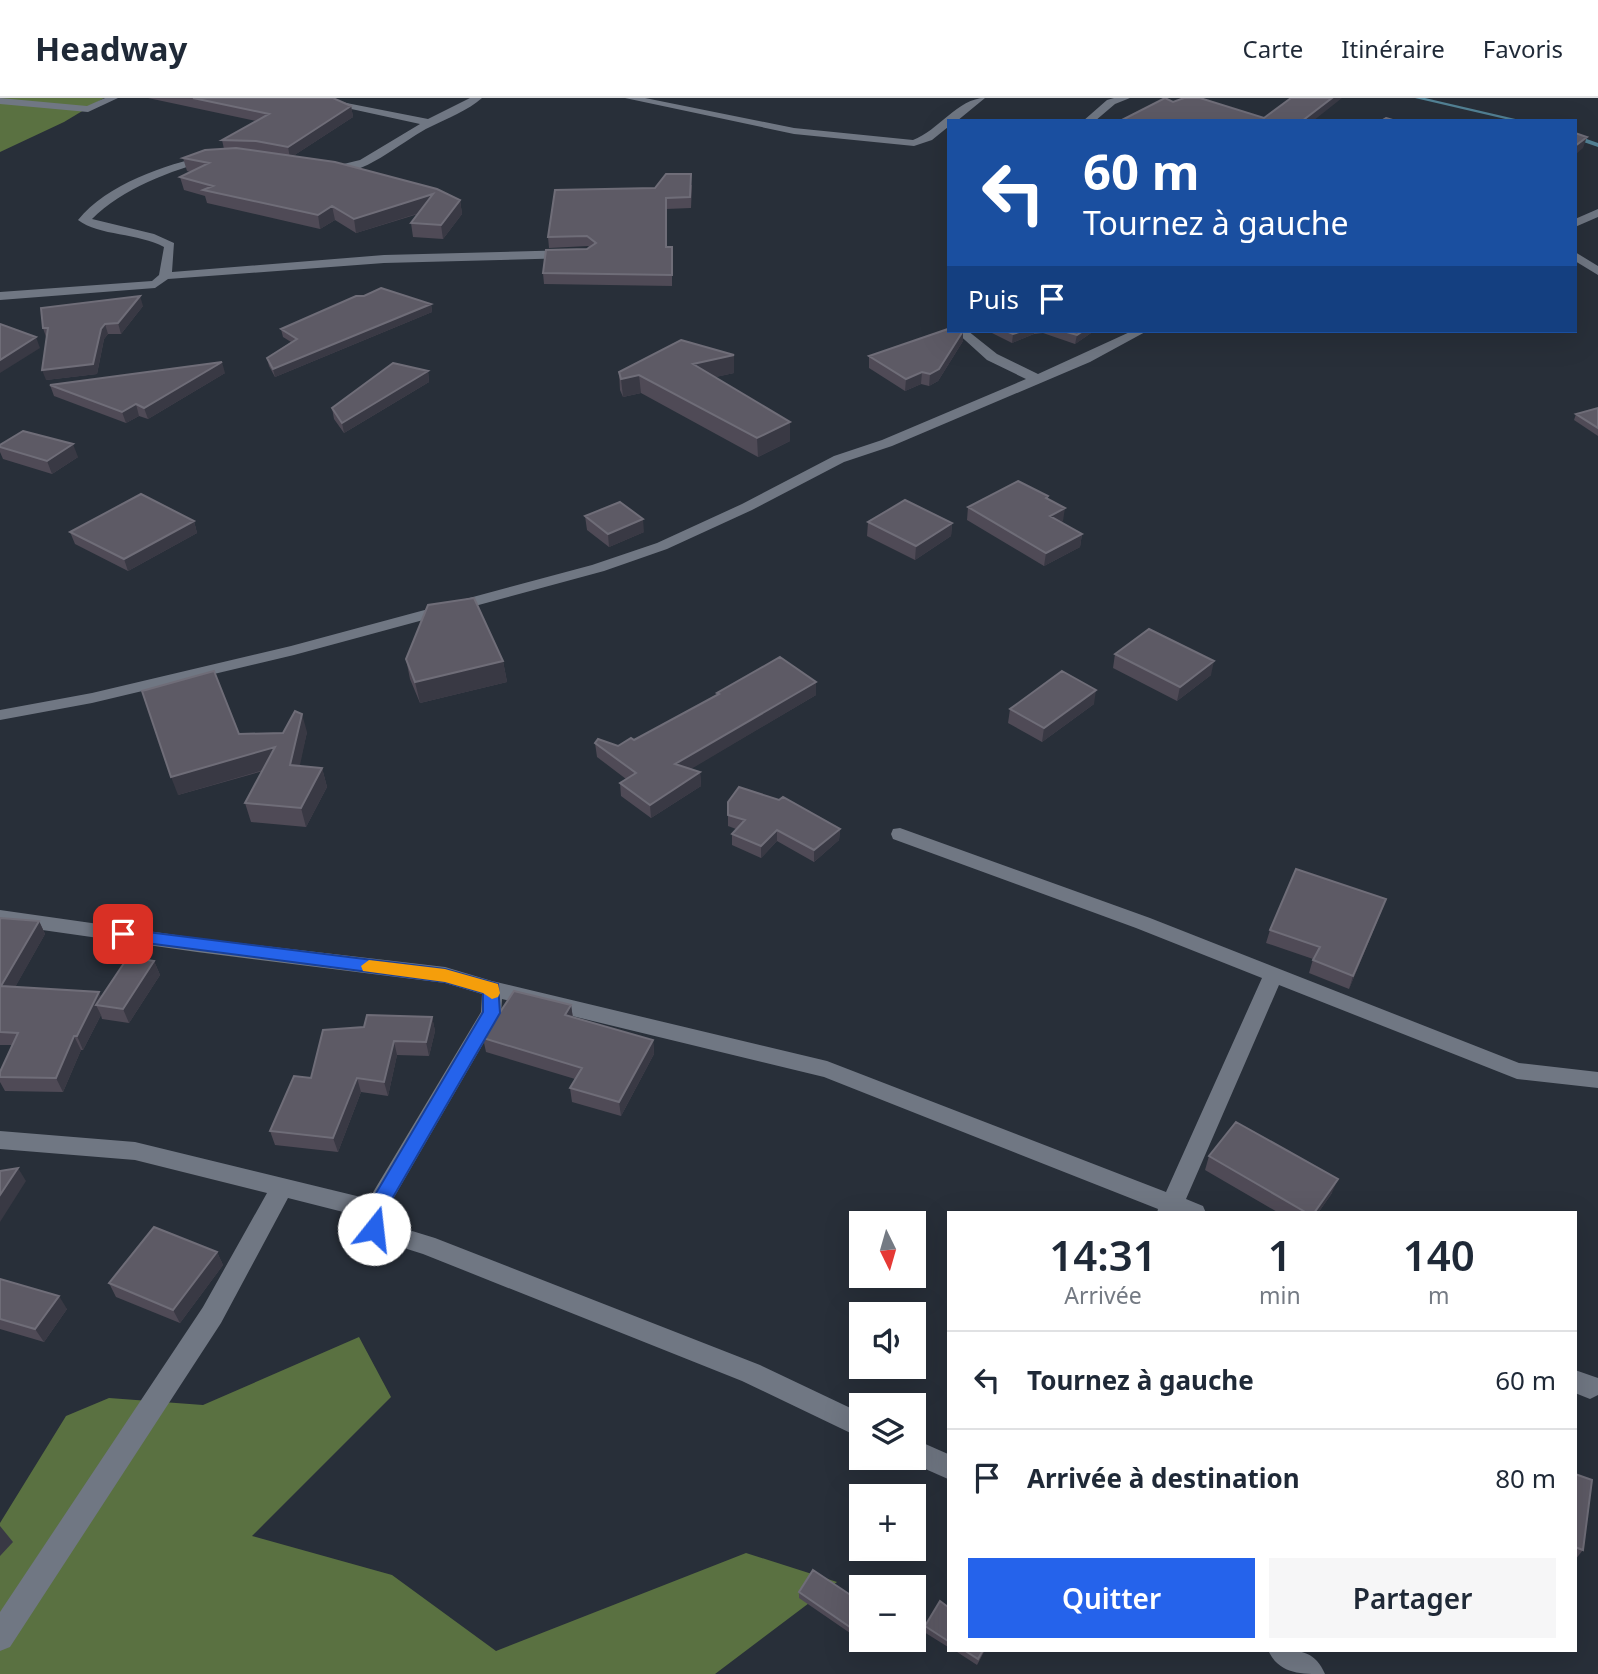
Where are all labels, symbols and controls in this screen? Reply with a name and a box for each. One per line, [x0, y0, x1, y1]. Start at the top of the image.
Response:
text: Headway [35, 26, 187, 71]
text: Carte [1243, 32, 1303, 65]
text: Itinéraire [1341, 32, 1445, 65]
text: Favoris [1483, 32, 1563, 65]
text: 60 m [1083, 138, 1200, 204]
icon: left [968, 147, 1059, 238]
text: Tournez à gauche [1083, 201, 1349, 244]
icon: arrive [1033, 280, 1071, 318]
text: Puis [968, 281, 1019, 317]
pin [93, 904, 153, 964]
icon: arrive [104, 915, 142, 953]
position arrow [337, 1192, 411, 1266]
north arrow [849, 1211, 926, 1288]
map controls [849, 1211, 926, 1652]
text: 14:31 [1049, 1226, 1157, 1283]
text: 1 [1268, 1226, 1292, 1283]
text: 140 [1403, 1226, 1475, 1283]
text: Arrivée [1064, 1279, 1142, 1311]
text: min [1259, 1279, 1301, 1311]
text: m [1428, 1279, 1450, 1311]
button: sound [849, 1302, 926, 1379]
icon: left [968, 1361, 1006, 1399]
text: Tournez à gauche [1027, 1362, 1254, 1398]
text: 60 m [1495, 1362, 1556, 1398]
button: layers [849, 1393, 926, 1470]
icon: arrive [968, 1459, 1006, 1497]
text: Arrivée à destination [1027, 1460, 1300, 1496]
text: 80 m [1495, 1460, 1556, 1496]
button: + [849, 1484, 926, 1561]
button: Quitter [968, 1558, 1255, 1638]
button: Partager [1269, 1558, 1556, 1638]
button: − [849, 1575, 926, 1652]

